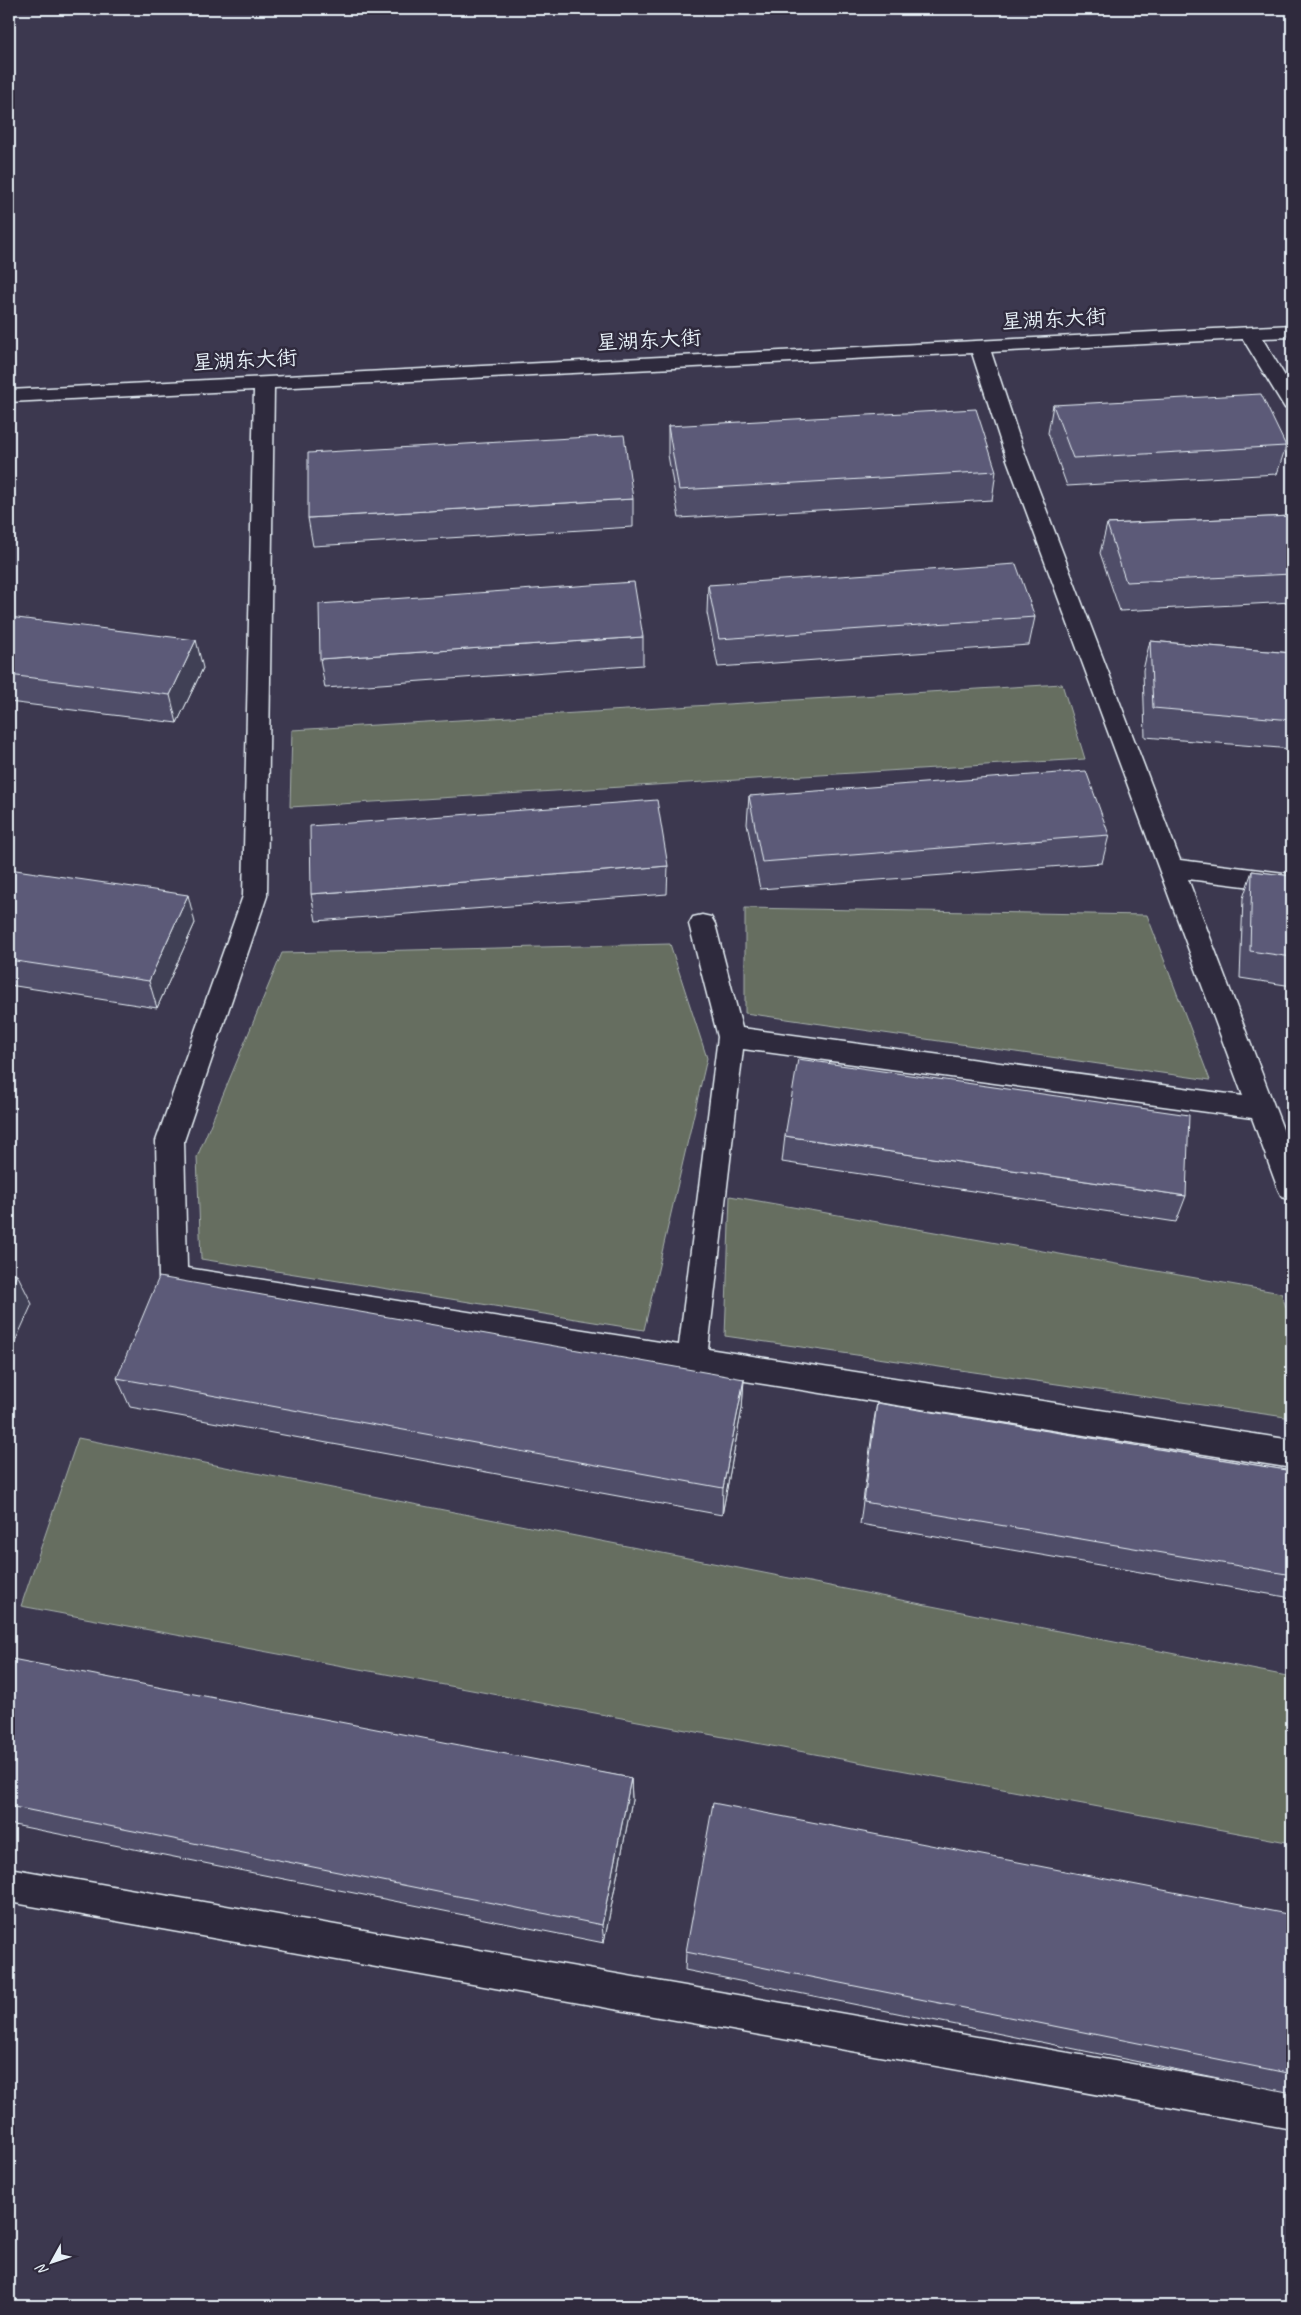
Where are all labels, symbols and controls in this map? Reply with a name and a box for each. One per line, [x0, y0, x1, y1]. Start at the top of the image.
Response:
street label: 星湖东大街 [1001, 303, 1107, 335]
street label: 星湖东大街 [596, 324, 702, 356]
street label: 星湖东大街 [192, 344, 298, 376]
north arrow [28, 2238, 78, 2288]
text: N [32, 2259, 52, 2279]

